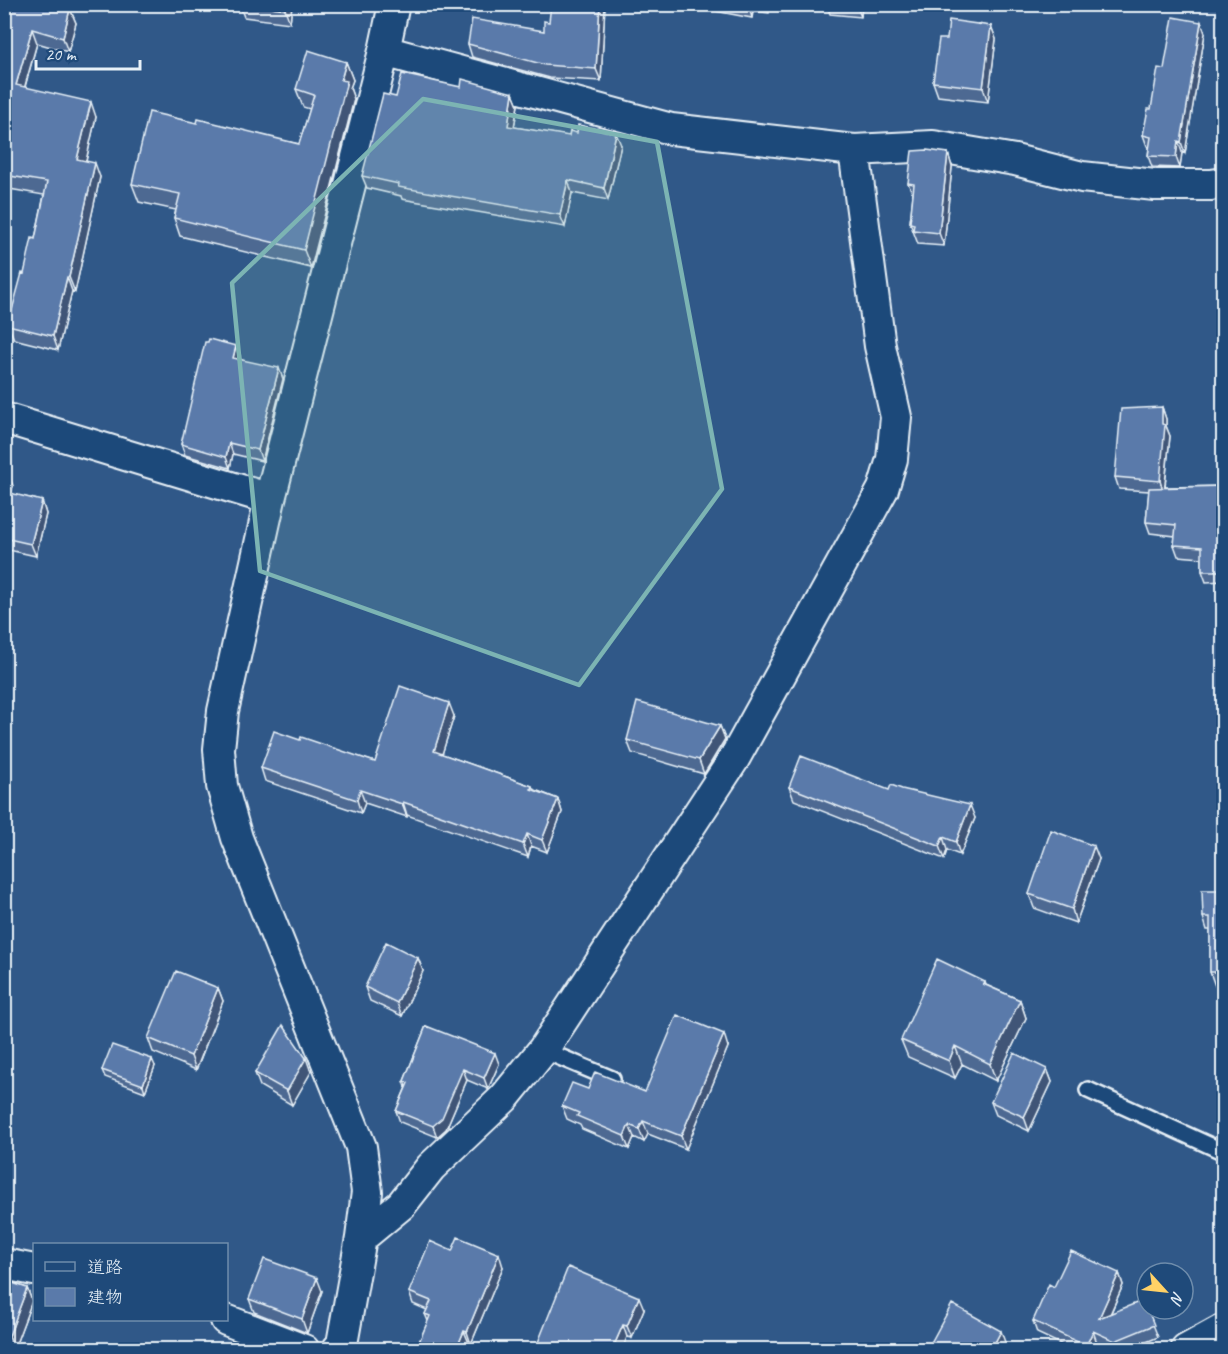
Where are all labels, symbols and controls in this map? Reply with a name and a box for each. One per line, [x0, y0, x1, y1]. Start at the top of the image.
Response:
scale bar [36, 33, 140, 71]
text: 20 m [45, 43, 78, 65]
legend [33, 1243, 228, 1321]
text: 道路 [87, 1256, 123, 1278]
north arrow [1135, 1261, 1195, 1321]
text: 建物 [87, 1286, 123, 1308]
text: N [1165, 1288, 1189, 1309]

